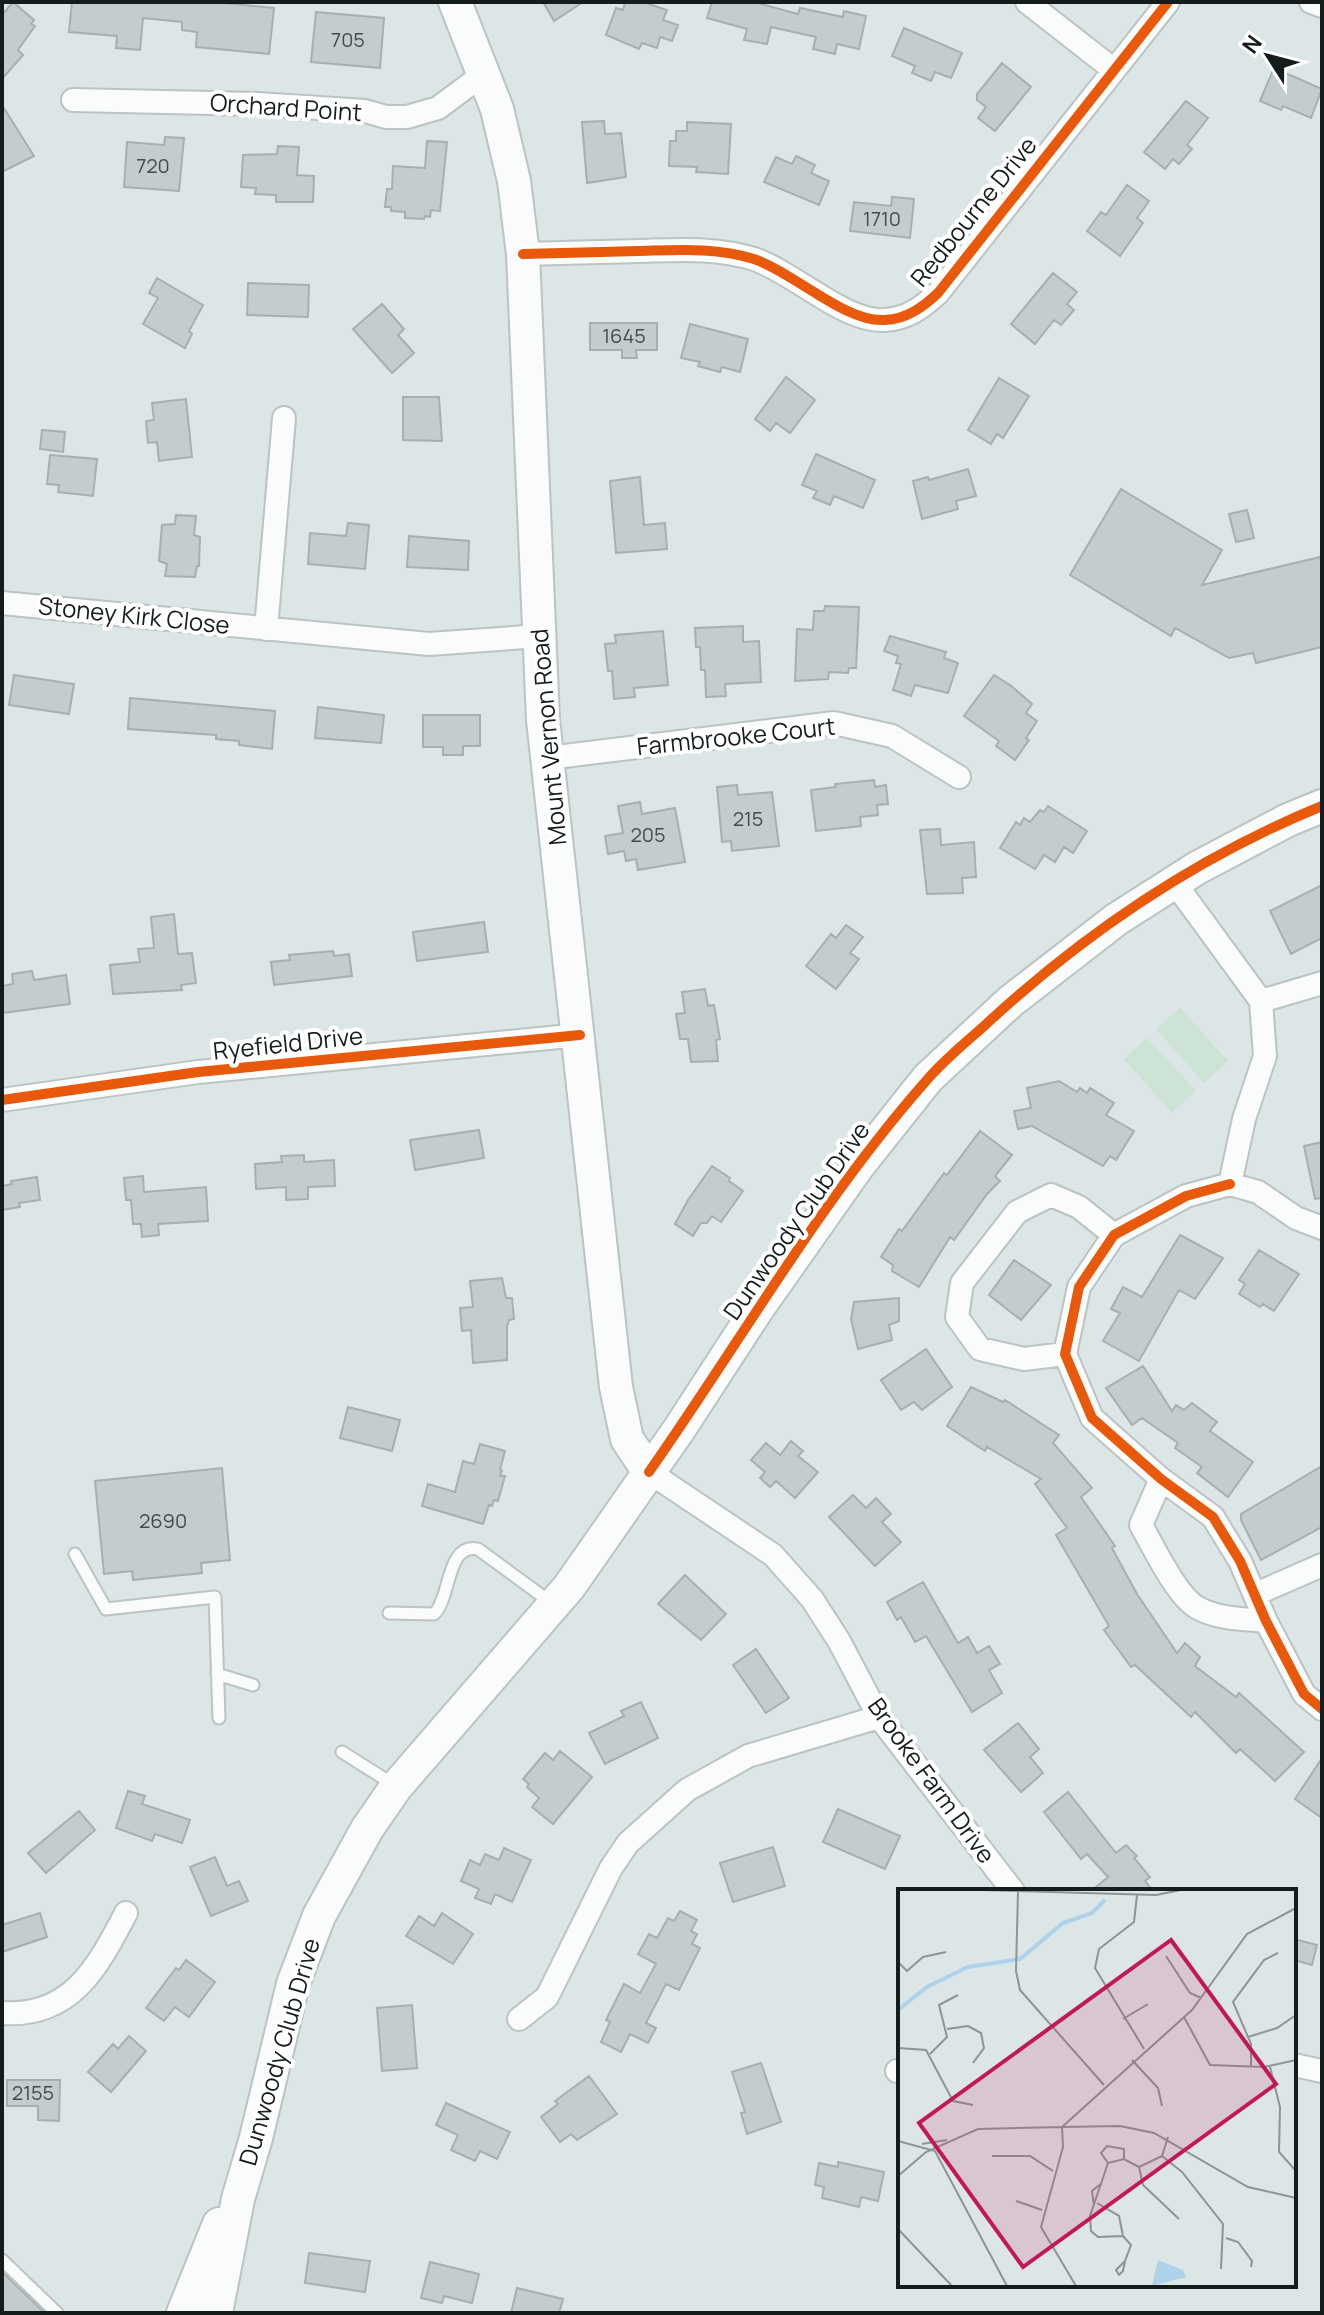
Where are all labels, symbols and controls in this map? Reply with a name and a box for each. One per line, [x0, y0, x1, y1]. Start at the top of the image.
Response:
north arrow [1228, 16, 1308, 96]
house number: 705 [331, 26, 365, 53]
text: N [1235, 29, 1269, 59]
street label: Orchard Point [209, 85, 363, 128]
street label: Redbourne Drive [902, 129, 1043, 293]
house number: 720 [136, 152, 170, 179]
house number: 1710 [863, 205, 901, 232]
house number: 1645 [602, 322, 646, 349]
street label: Stoney Kirk Close [37, 588, 231, 641]
street label: Mount Vernon Road [522, 627, 573, 847]
street label: Farmbrooke Court [635, 709, 837, 762]
house number: 215 [733, 805, 763, 832]
house number: 205 [630, 821, 666, 848]
street label: Ryefield Drive [211, 1018, 364, 1067]
street label: Dunwoody Club Drive [715, 1115, 877, 1326]
house number: 2690 [139, 1507, 187, 1534]
street label: Brooke Farm Drive [861, 1691, 1003, 1869]
inset map [898, 1889, 1296, 2287]
street label: Dunwoody Club Drive [230, 1934, 327, 2169]
house number: 2155 [12, 2079, 54, 2106]

